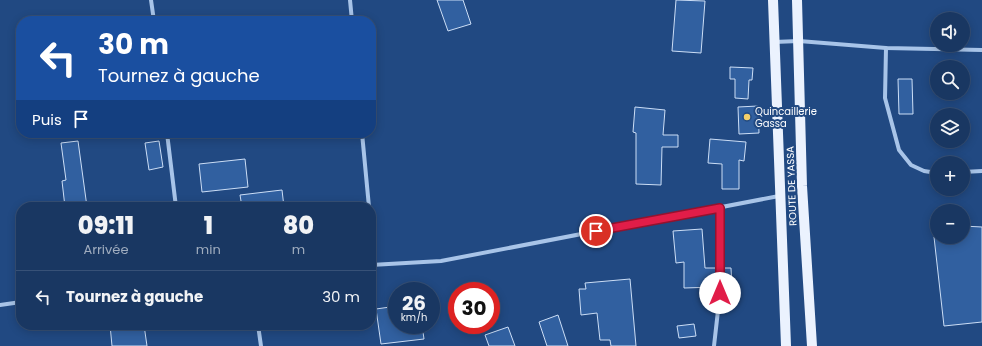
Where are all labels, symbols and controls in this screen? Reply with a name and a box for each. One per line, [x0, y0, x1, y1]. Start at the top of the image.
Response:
map controls [930, 12, 970, 244]
button: sound [930, 12, 970, 52]
text: 30 m [98, 25, 169, 64]
icon: left [32, 32, 84, 84]
button: search [930, 60, 970, 100]
text: Tournez à gauche [98, 63, 260, 88]
place label: Quincaillerie Gassa [755, 104, 817, 131]
icon: arrive [70, 108, 92, 130]
button: layers [930, 108, 970, 148]
text: Puis [32, 109, 62, 130]
marker: Quincaillerie Gassa [742, 112, 752, 122]
street label: ROUTE DE YASSA [783, 146, 800, 226]
button: + [930, 156, 970, 196]
button: − [930, 204, 970, 244]
text: 09:11 [78, 209, 134, 242]
text: 1 [204, 209, 213, 242]
text: 80 [283, 209, 314, 242]
pin [579, 214, 613, 248]
icon: arrive [585, 220, 607, 242]
text: Arrivée [83, 240, 128, 259]
text: min [196, 240, 221, 259]
text: m [292, 240, 305, 259]
position arrow [699, 272, 741, 314]
speed limit sign: 30 [448, 282, 500, 334]
icon: left [32, 286, 54, 308]
text: Tournez à gauche [66, 286, 203, 307]
text: 30 m [322, 286, 360, 307]
text: 26 [402, 289, 426, 317]
text: km/h [401, 310, 427, 325]

